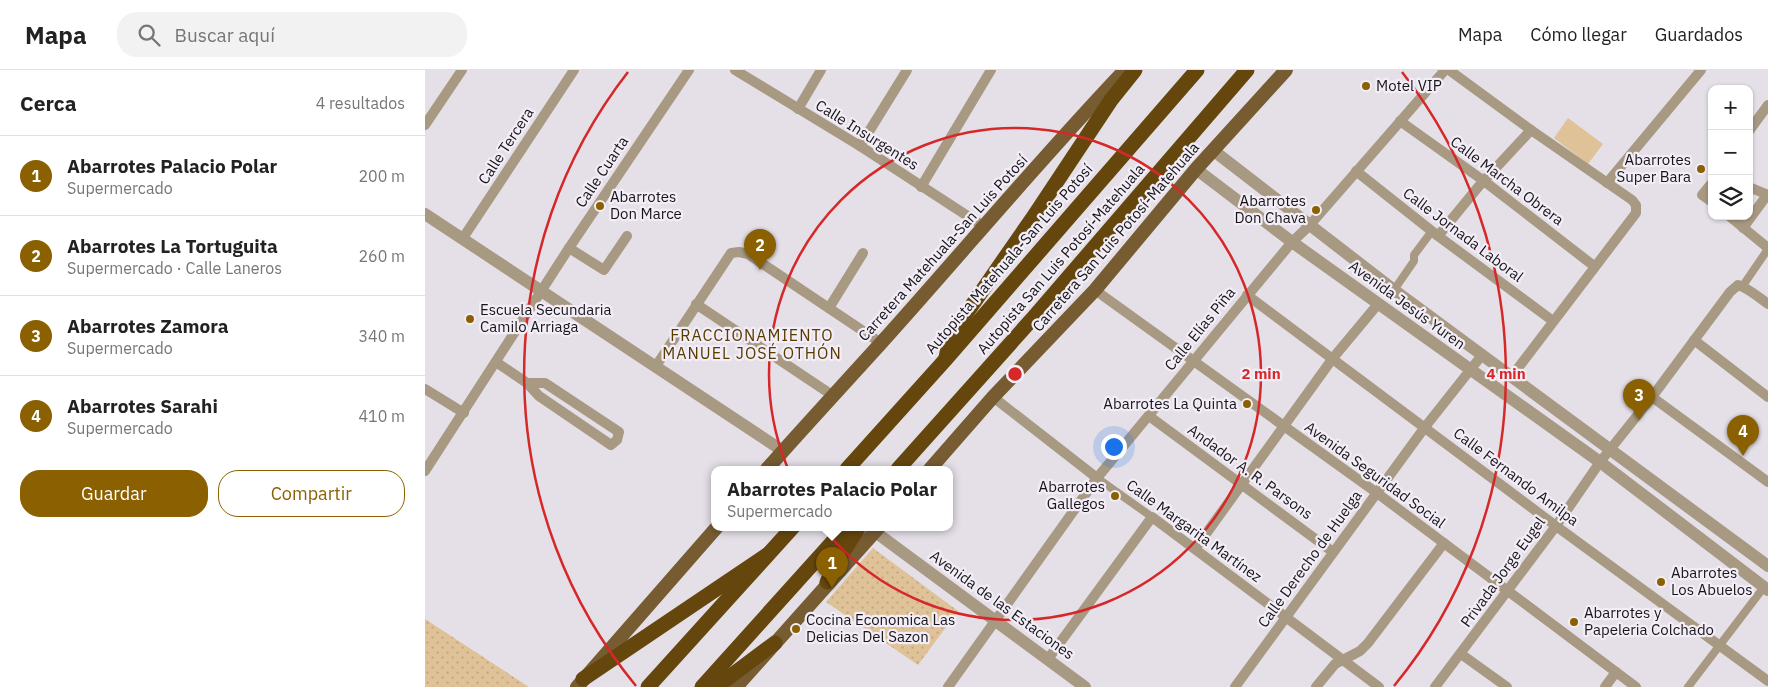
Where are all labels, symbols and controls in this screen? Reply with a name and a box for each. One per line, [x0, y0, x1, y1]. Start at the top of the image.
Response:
search box [117, 12, 467, 57]
text: Mapa [25, 19, 87, 51]
icon: search [135, 21, 163, 49]
text: Buscar aquí [175, 23, 275, 47]
text: Mapa [1458, 23, 1502, 46]
text: Cómo llegar [1530, 23, 1627, 46]
text: Guardados [1655, 23, 1743, 46]
place label: Motel VIP [1376, 76, 1442, 95]
marker: Motel VIP [1360, 80, 1372, 92]
map controls [1708, 85, 1753, 220]
button: + [1708, 85, 1753, 130]
text: Cerca [20, 89, 77, 117]
text: 4 resultados [316, 93, 405, 113]
street label: Calle Insurgentes [812, 95, 922, 174]
street label: Calle Tercera [474, 104, 537, 188]
button: − [1708, 130, 1753, 175]
street label: Calle Cuarta [571, 132, 632, 211]
street label: Calle Marcha Obrera [1447, 132, 1568, 229]
street label: Carretera San Luis Potosí-Matehuala [1028, 138, 1203, 335]
street label: Carretera Matehuala-San Luis Potosí [854, 150, 1032, 345]
place label: Abarrotes Super Bara [1617, 150, 1691, 186]
text: Abarrotes Palacio Polar [67, 154, 277, 178]
street label: Autopista Matehuala-San Luis Potosí [921, 160, 1097, 358]
street label: Autopista San Luis Potosí-Matehuala [973, 160, 1149, 358]
marker: Abarrotes Super Bara [1695, 163, 1707, 175]
text: 1 [31, 166, 41, 186]
text: 200 m [358, 166, 405, 186]
button: layers [1708, 175, 1753, 220]
text: Supermercado [67, 178, 173, 198]
street label: Calle Jornada Laboral [1399, 183, 1527, 286]
place label: Abarrotes Don Marce [610, 187, 682, 223]
place label: Abarrotes Don Chava [1234, 191, 1306, 227]
marker: Abarrotes Don Marce [594, 200, 606, 212]
marker: Abarrotes Don Chava [1310, 204, 1322, 216]
pin: 2 [744, 229, 776, 270]
text: Abarrotes La Tortuguita [67, 234, 278, 258]
text: 2 [31, 246, 41, 266]
text: 260 m [358, 246, 405, 266]
street label: Avenida Jesús Yuren [1345, 256, 1469, 353]
text: Supermercado · Calle Laneros [67, 258, 282, 278]
street label: Calle Elías Piña [1160, 283, 1239, 374]
place label: Escuela Secundaria Camilo Arriaga [480, 300, 612, 336]
marker: Escuela Secundaria Camilo Arriaga [464, 313, 476, 325]
text: Abarrotes Zamora [67, 314, 228, 338]
district label: FRACCIONAMIENTO MANUEL JOSÉ OTHÓN [662, 325, 842, 363]
text: 3 [31, 326, 41, 346]
text: 340 m [358, 326, 405, 346]
text: Supermercado [67, 338, 173, 358]
text: 2 min [1241, 364, 1281, 383]
text: 4 min [1486, 364, 1526, 383]
centre of rings [1006, 365, 1024, 383]
pin: 3 [1623, 379, 1655, 420]
text: Abarrotes Sarahi [67, 394, 218, 418]
place label: Abarrotes La Quinta [1103, 394, 1237, 413]
marker: Abarrotes La Quinta [1241, 398, 1253, 410]
text: 4 [31, 406, 41, 426]
text: 410 m [358, 406, 405, 426]
pin: 4 [1727, 415, 1759, 456]
street label: Avenida Seguridad Social [1301, 417, 1449, 532]
text: Supermercado [67, 418, 173, 438]
street label: Andador A. R. Parsons [1184, 420, 1316, 523]
street label: Calle Fernando Amilpa [1450, 423, 1583, 530]
your location [1101, 434, 1127, 460]
popup [711, 466, 953, 531]
button: Guardar [20, 470, 208, 517]
button: Compartir [218, 470, 405, 517]
street label: Calle Margarita Martínez [1123, 475, 1266, 586]
text: Abarrotes Palacio Polar [727, 477, 937, 501]
place label: Abarrotes Gallegos [1039, 477, 1105, 513]
street label: Calle Derecho de Huelga [1253, 486, 1366, 631]
marker: Abarrotes Gallegos [1109, 490, 1121, 502]
text: Supermercado [727, 501, 833, 521]
street label: Privada Jorge Eugel [1456, 513, 1549, 631]
street label: Avenida de las Estaciones [926, 546, 1078, 663]
pin: 1 [816, 547, 848, 588]
place label: Abarrotes Los Abuelos [1671, 563, 1752, 599]
marker: Abarrotes Los Abuelos [1655, 576, 1667, 588]
place label: Abarrotes y Papeleria Colchado [1584, 603, 1714, 639]
place label: Cocina Economica Las Delicias Del Sazon [806, 610, 955, 646]
marker: Abarrotes y Papeleria Colchado [1568, 616, 1580, 628]
marker: Cocina Economica Las Delicias Del Sazon [790, 623, 802, 635]

